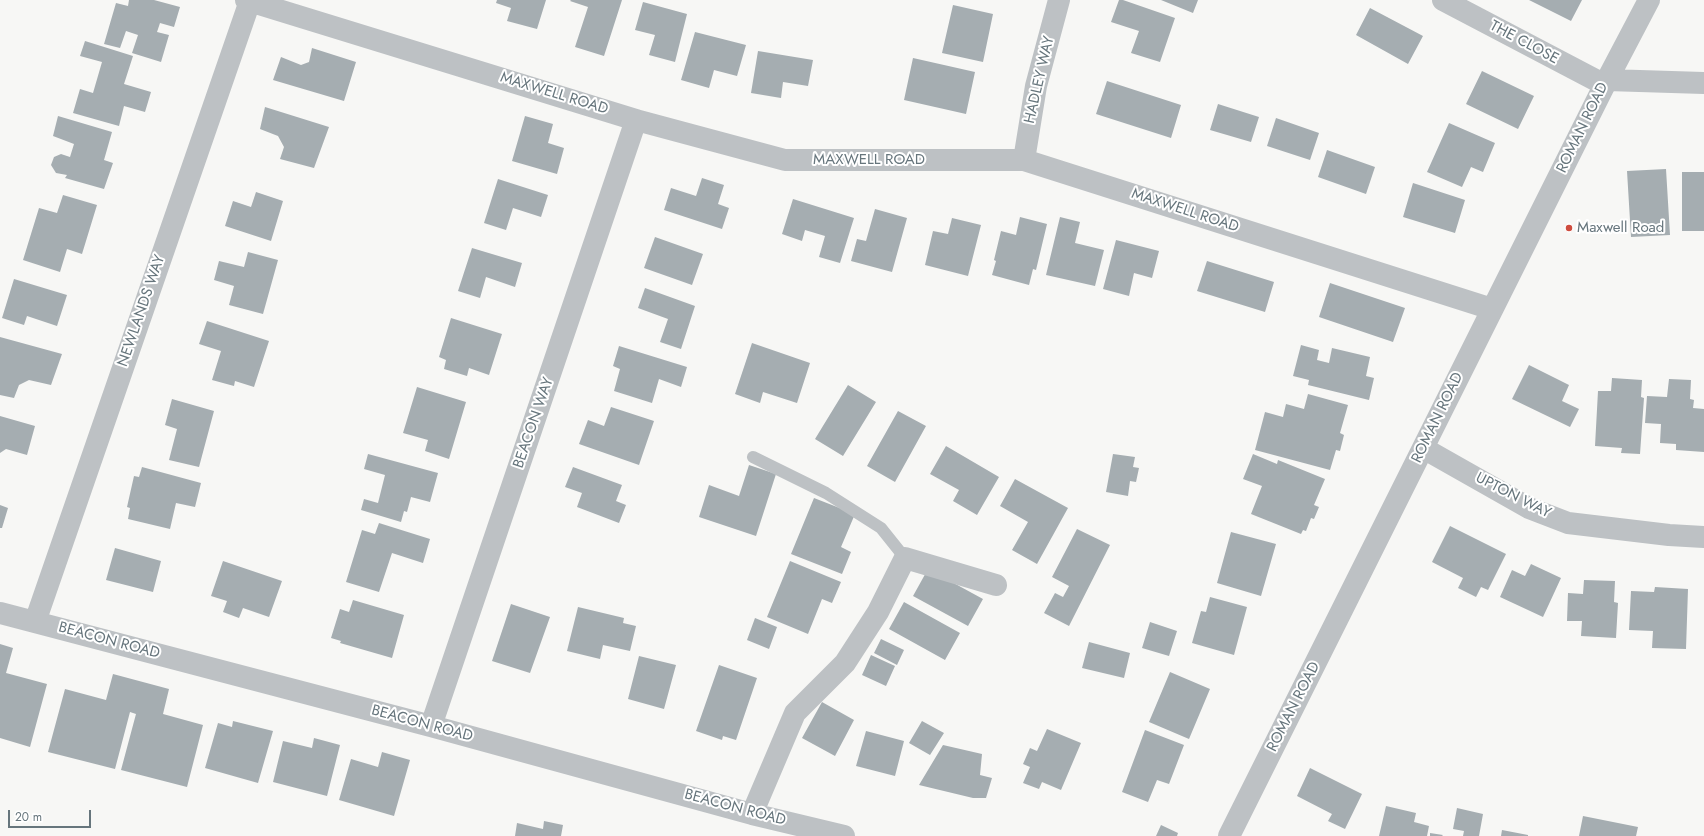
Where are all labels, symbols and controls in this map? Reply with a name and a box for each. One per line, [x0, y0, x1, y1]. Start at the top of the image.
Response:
street label: THE CLOSE [1487, 17, 1561, 69]
street label: HADLEY WAY [1021, 34, 1059, 126]
street label: MAXWELL ROAD [498, 69, 610, 119]
street label: ROMAN ROAD [1553, 80, 1613, 176]
street label: MAXWELL ROAD [813, 151, 925, 169]
street label: MAXWELL ROAD [1129, 185, 1241, 237]
place label: Maxwell Road [1577, 219, 1664, 237]
marker: Maxwell Road [1564, 223, 1574, 233]
street label: NEWLANDS WAY [114, 253, 170, 369]
street label: ROMAN ROAD [1408, 370, 1468, 466]
street label: BEACON WAY [510, 375, 558, 471]
street label: UPTON WAY [1472, 469, 1554, 523]
street label: BEACON ROAD [56, 619, 162, 663]
street label: ROMAN ROAD [1264, 659, 1324, 755]
street label: BEACON ROAD [369, 702, 475, 746]
street label: BEACON ROAD [682, 786, 788, 830]
scale bar [10, 802, 93, 828]
text: 20 m [15, 808, 42, 826]

